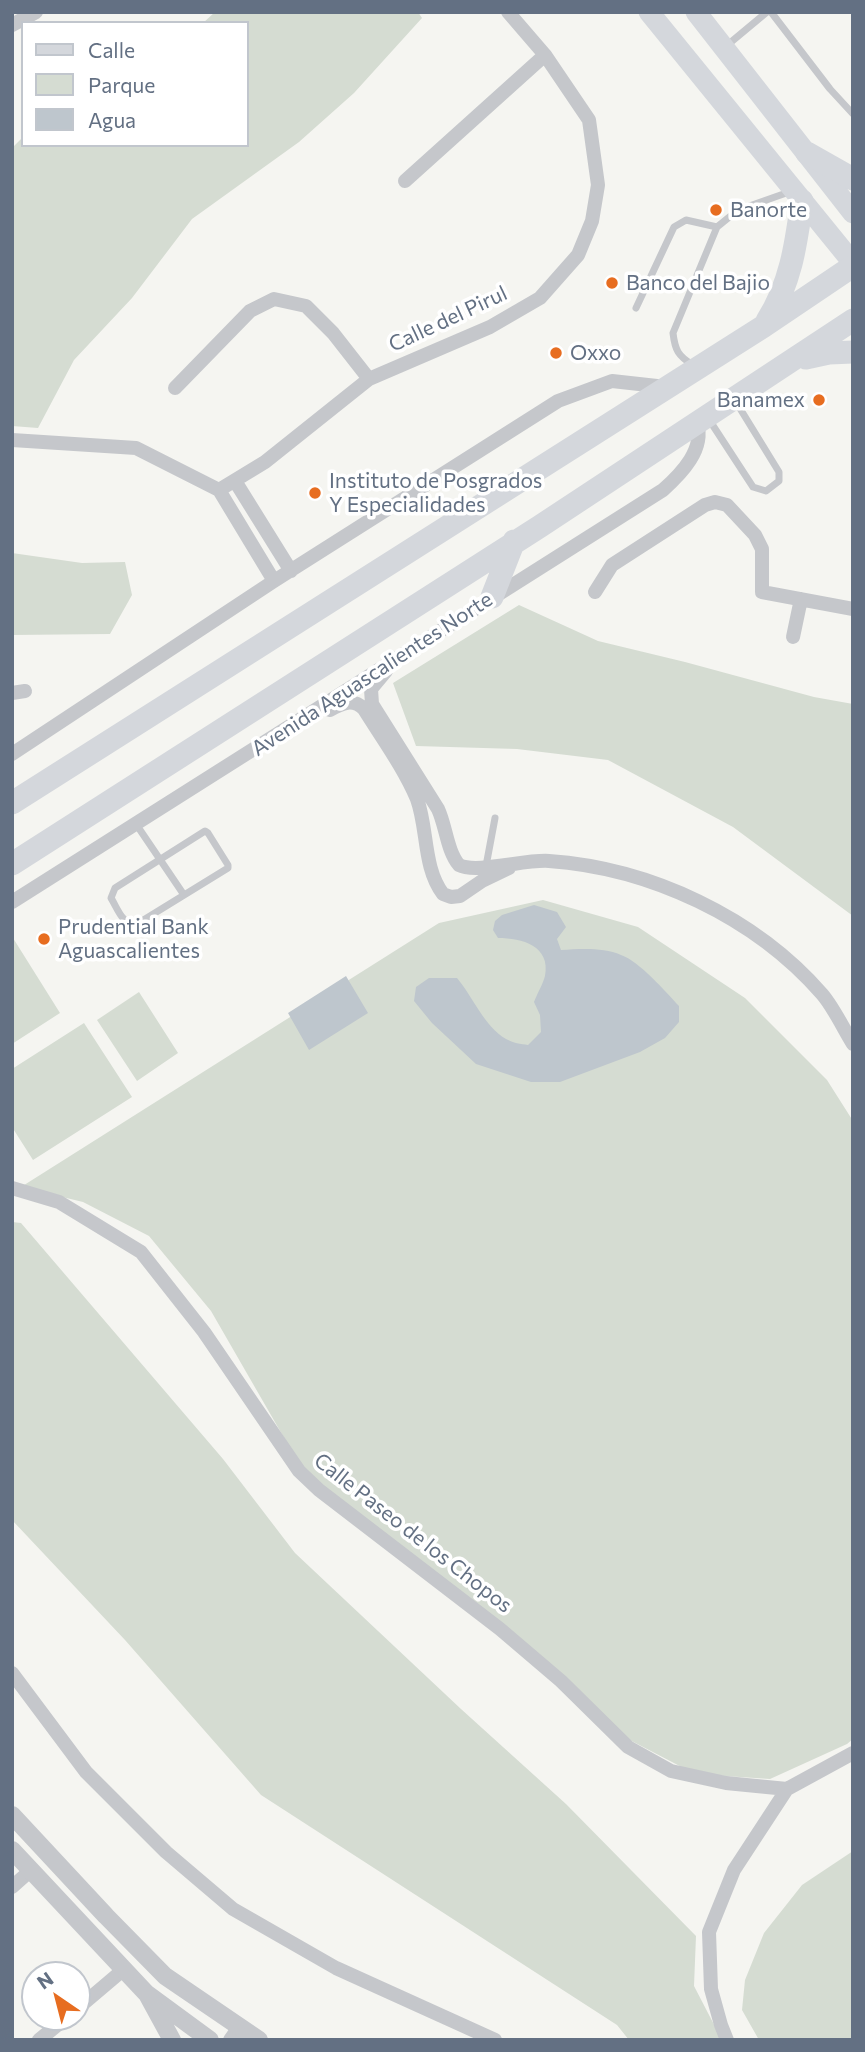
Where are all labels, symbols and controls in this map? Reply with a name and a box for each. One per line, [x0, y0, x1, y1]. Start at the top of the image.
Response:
legend [21, 21, 248, 147]
text: Calle [88, 37, 135, 62]
text: Parque [88, 72, 155, 97]
text: Agua [88, 107, 136, 132]
place label: Banorte [730, 197, 807, 223]
marker: Banorte [708, 202, 724, 218]
place label: Banco del Bajio [626, 270, 770, 296]
marker: Banco del Bajio [604, 275, 620, 291]
street label: Calle del Pirul [385, 281, 511, 357]
place label: Oxxo [570, 340, 621, 366]
marker: Oxxo [548, 345, 564, 361]
place label: Banamex [717, 387, 805, 413]
marker: Banamex [811, 392, 827, 408]
place label: Instituto de Posgrados Y Especialidades [329, 468, 542, 518]
marker: Instituto de Posgrados Y Especialidades [307, 485, 323, 501]
street label: Avenida Aguascalientes Norte [247, 587, 497, 761]
place label: Prudential Bank Aguascalientes [58, 914, 209, 964]
marker: Prudential Bank Aguascalientes [36, 931, 52, 947]
street label: Calle Paseo de los Chopos [309, 1448, 517, 1618]
north arrow [21, 1961, 91, 2031]
text: N [32, 1967, 57, 1994]

